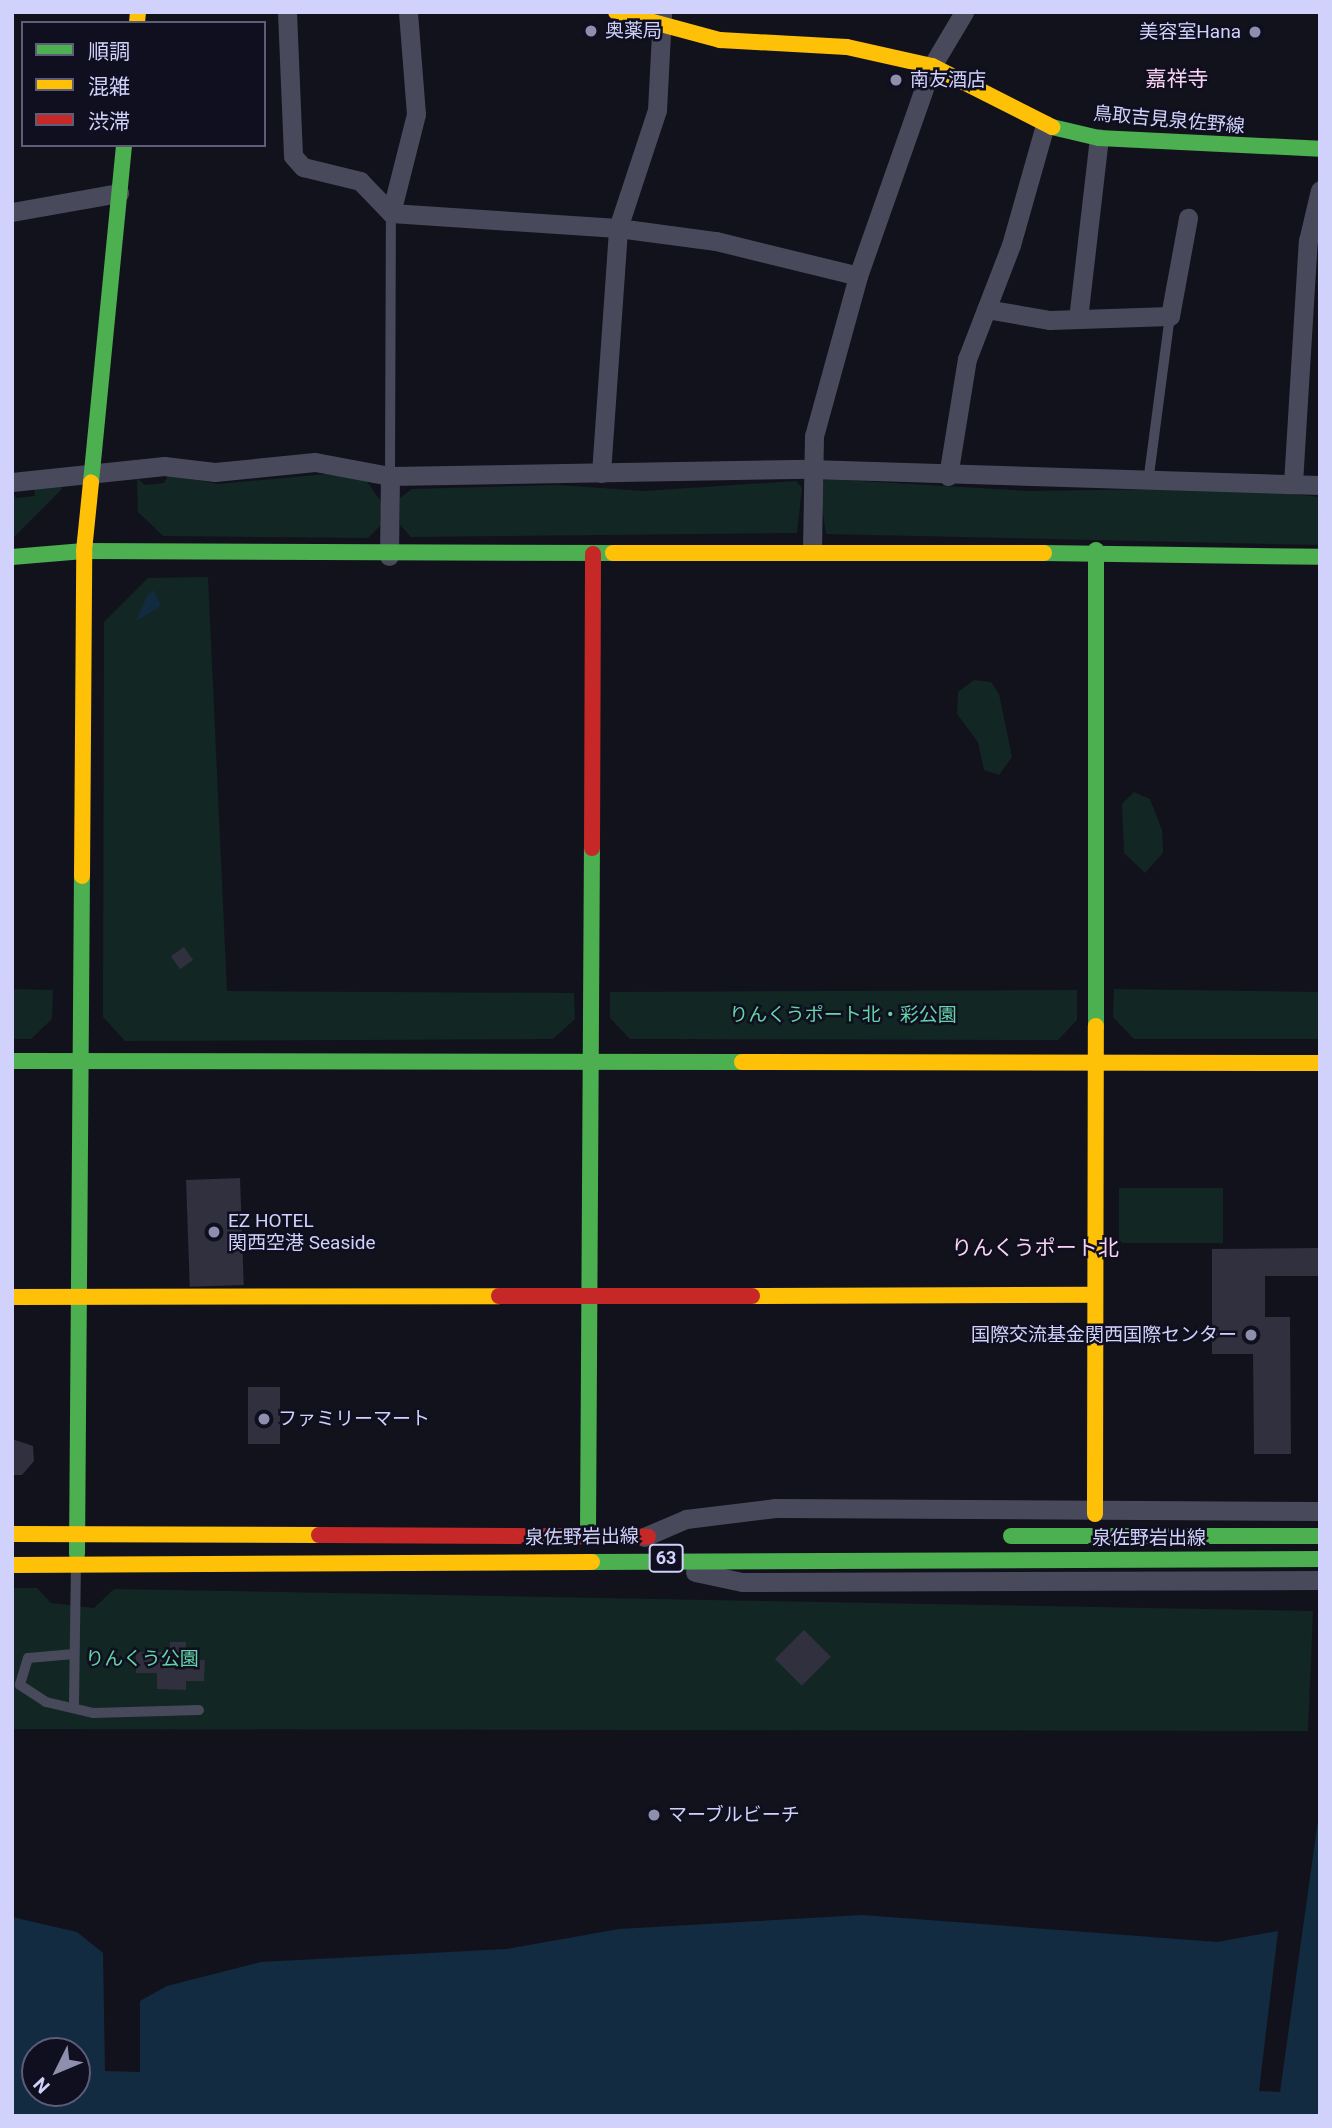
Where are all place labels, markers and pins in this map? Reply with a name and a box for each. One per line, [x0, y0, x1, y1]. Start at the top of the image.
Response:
place label: 奥薬局 [605, 20, 662, 42]
place label: 美容室Hana [1139, 21, 1241, 43]
marker: 奥薬局 [583, 23, 599, 39]
marker: 美容室Hana [1247, 24, 1263, 40]
place label: 南友酒店 [910, 69, 986, 91]
marker: 南友酒店 [888, 72, 904, 88]
place label: EZ HOTEL 関西空港 Seaside [228, 1210, 376, 1254]
marker: EZ HOTEL 関西空港 Seaside [206, 1224, 222, 1240]
place label: 国際交流基金関西国際センター [971, 1324, 1237, 1346]
marker: 国際交流基金関西国際センター [1243, 1327, 1259, 1343]
place label: ファミリーマート [278, 1408, 430, 1430]
marker: ファミリーマート [256, 1411, 272, 1427]
place label: マーブルビーチ [668, 1804, 801, 1826]
marker: マーブルビーチ [646, 1807, 662, 1823]

